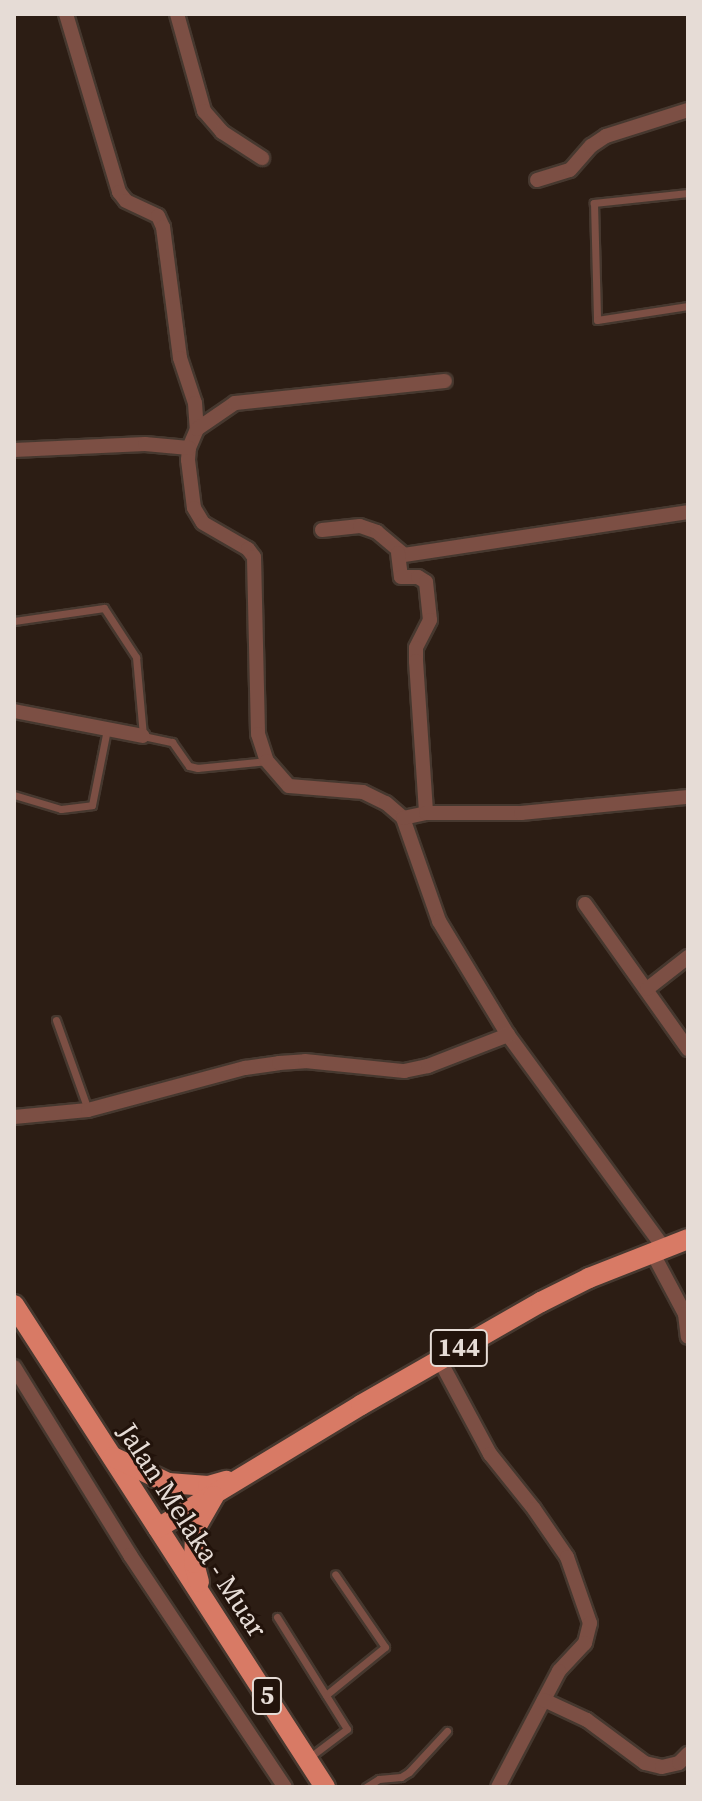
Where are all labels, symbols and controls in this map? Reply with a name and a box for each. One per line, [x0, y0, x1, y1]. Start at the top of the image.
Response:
road number: 144 [429, 1326, 489, 1370]
street label: Jalan Melaka - Muar [111, 1416, 275, 1644]
road number: 5 [251, 1674, 283, 1718]

